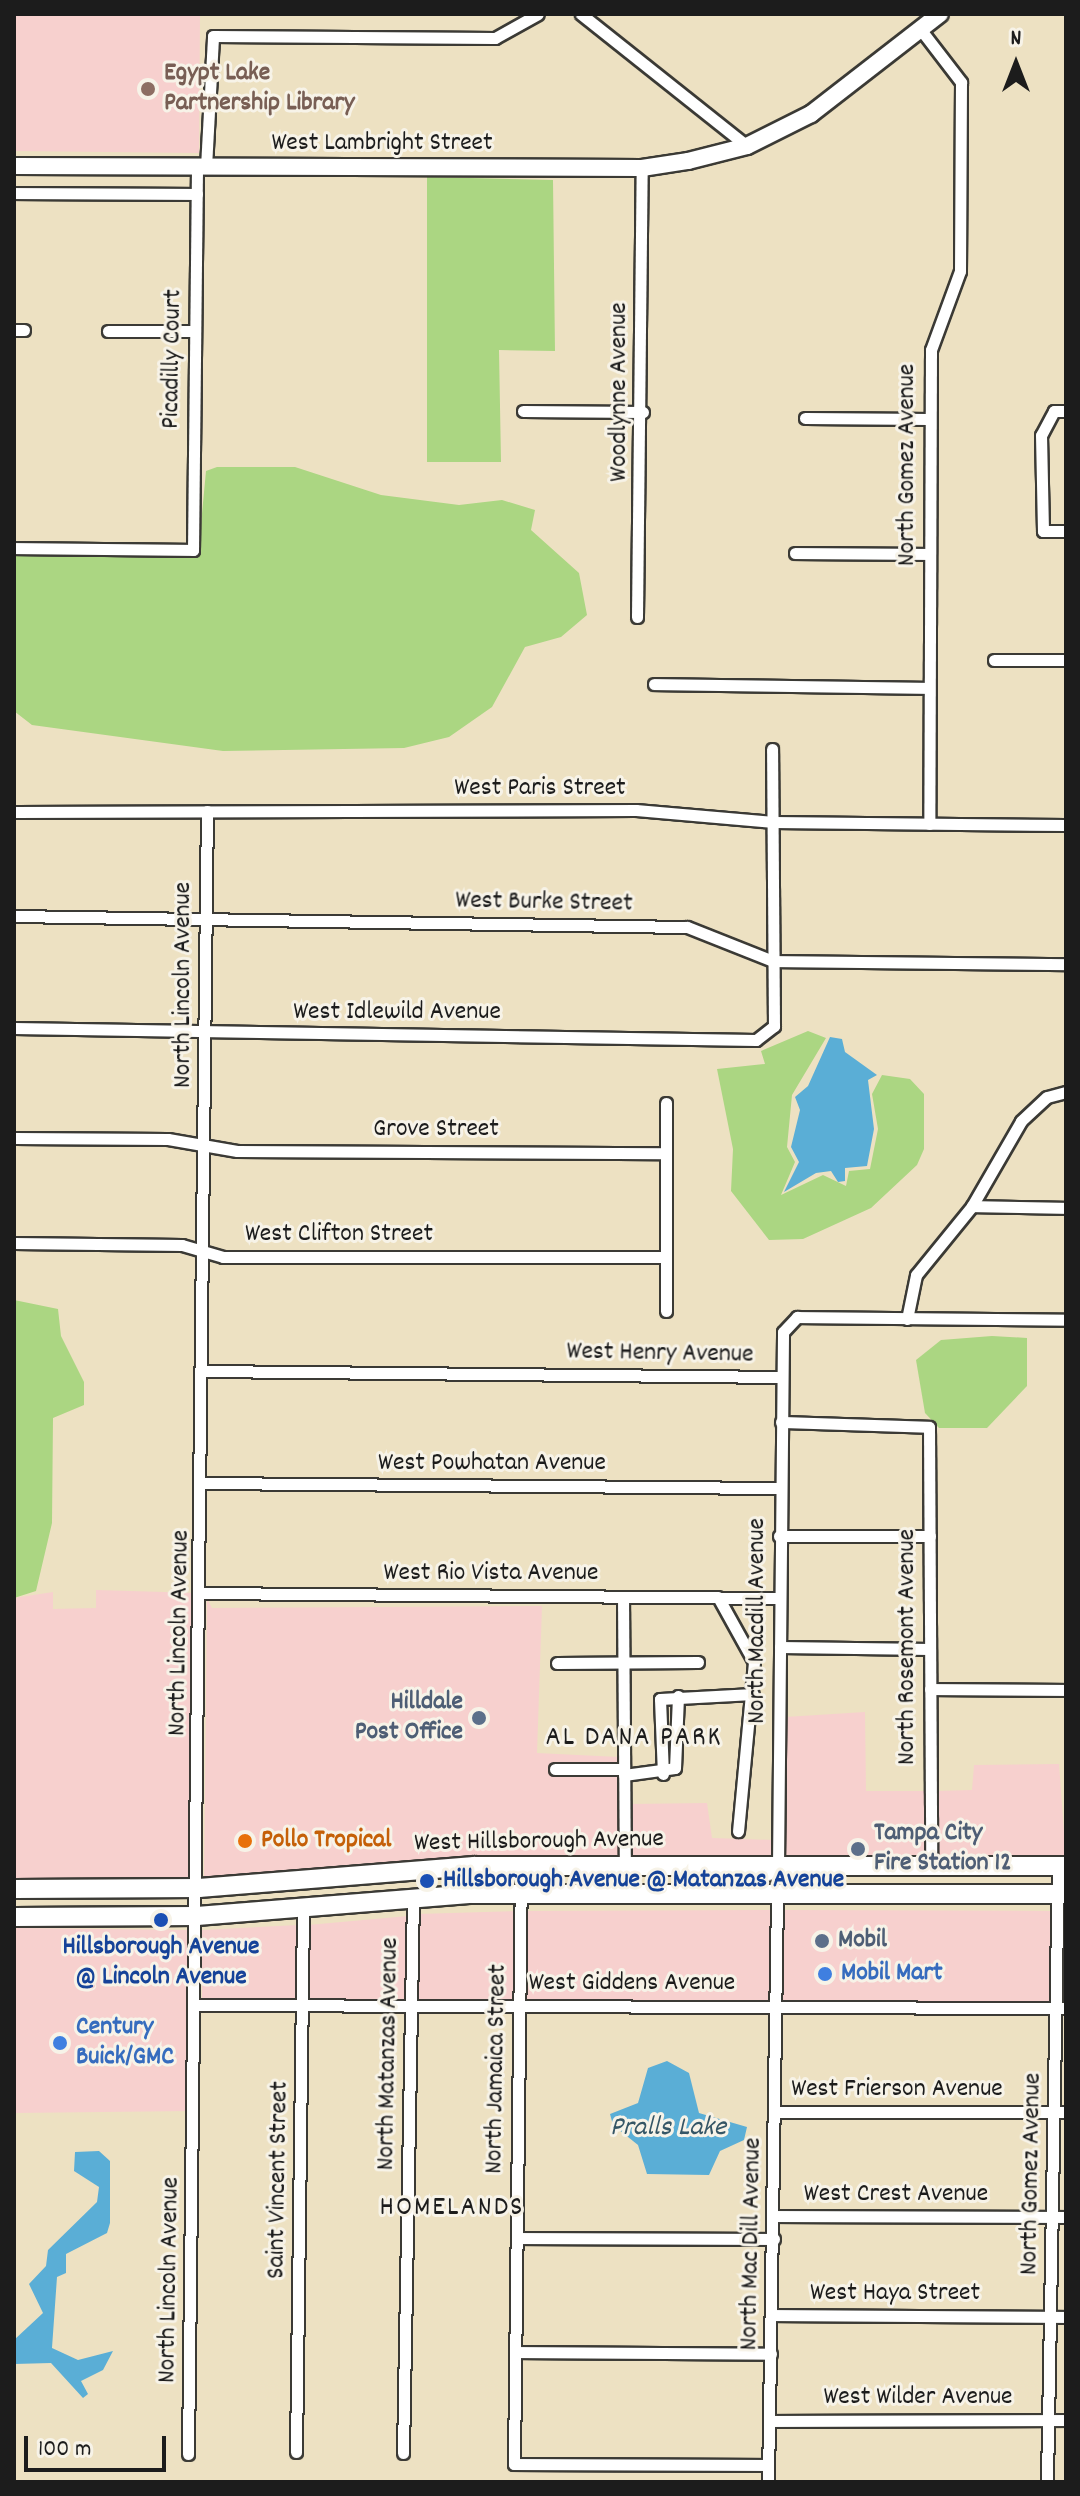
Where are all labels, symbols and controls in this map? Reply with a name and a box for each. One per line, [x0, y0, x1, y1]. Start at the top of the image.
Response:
north arrow [976, 24, 1056, 104]
text: N [1011, 24, 1021, 55]
place label: Egypt Lake Partnership Library [164, 58, 355, 120]
marker: Egypt Lake Partnership Library [139, 80, 157, 98]
street label: West Lambright Street [271, 128, 493, 160]
street label: Picadilly Court [156, 289, 190, 429]
street label: Woodlynne Avenue [604, 302, 636, 482]
street label: North Gomez Avenue [892, 364, 924, 566]
street label: West Paris Street [454, 773, 626, 805]
street label: North Lincoln Avenue [168, 882, 200, 1088]
street label: West Burke Street [455, 886, 633, 920]
street label: West Idlewild Avenue [293, 997, 501, 1029]
street label: Grove Street [373, 1114, 499, 1146]
street label: West Clifton Street [245, 1219, 433, 1251]
street label: West Henry Avenue [566, 1337, 754, 1371]
street label: West Powhatan Avenue [378, 1448, 606, 1480]
street label: North Macdill Avenue [742, 1518, 774, 1724]
street label: North Rosemont Avenue [892, 1529, 924, 1765]
street label: North Lincoln Avenue [163, 1530, 197, 1736]
street label: West Rio Vista Avenue [384, 1558, 598, 1590]
place label: Hilldale Post Office [355, 1687, 463, 1748]
marker: Hilldale Post Office [470, 1709, 488, 1727]
district label: AL DANA PARK [546, 1722, 722, 1756]
place label: Tampa City Fire Station 12 [874, 1818, 1012, 1880]
street label: West Hillsborough Avenue [414, 1824, 664, 1860]
place label: Pollo Tropical [261, 1825, 391, 1857]
marker: Pollo Tropical [236, 1832, 254, 1850]
marker: Tampa City Fire Station 12 [849, 1840, 867, 1858]
place label: Hillsborough Avenue @ Matanzas Avenue [443, 1865, 844, 1897]
marker: Hillsborough Avenue @ Matanzas Avenue [418, 1872, 436, 1890]
marker: Hillsborough Avenue @ Lincoln Avenue [152, 1911, 170, 1929]
place label: Mobil [838, 1925, 887, 1957]
place label: Hillsborough Avenue @ Lincoln Avenue [62, 1932, 260, 1994]
marker: Mobil [813, 1932, 831, 1950]
street label: North Matanzas Avenue [371, 1937, 407, 2171]
place label: Mobil Mart [841, 1958, 943, 1990]
street label: North Jamaica Street [480, 1964, 514, 2174]
marker: Mobil Mart [816, 1965, 834, 1983]
street label: West Giddens Avenue [529, 1968, 735, 2000]
place label: Century Buick/GMC [76, 2012, 174, 2074]
marker: Century Buick/GMC [51, 2034, 69, 2052]
street label: North Gomez Avenue [1015, 2072, 1049, 2276]
street label: West Frierson Avenue [791, 2074, 1003, 2106]
street label: Saint Vincent Street [262, 2081, 296, 2279]
water label: Pralls Lake [610, 2112, 726, 2146]
street label: North Mac Dill Avenue [735, 2137, 769, 2351]
street label: North Lincoln Avenue [153, 2177, 187, 2383]
street label: West Crest Avenue [804, 2179, 988, 2211]
district label: HOMELANDS [380, 2192, 524, 2226]
street label: West Haya Street [810, 2278, 980, 2310]
street label: West Wilder Avenue [823, 2382, 1013, 2414]
scale bar [28, 2420, 170, 2470]
text: 100 m [38, 2433, 91, 2467]

